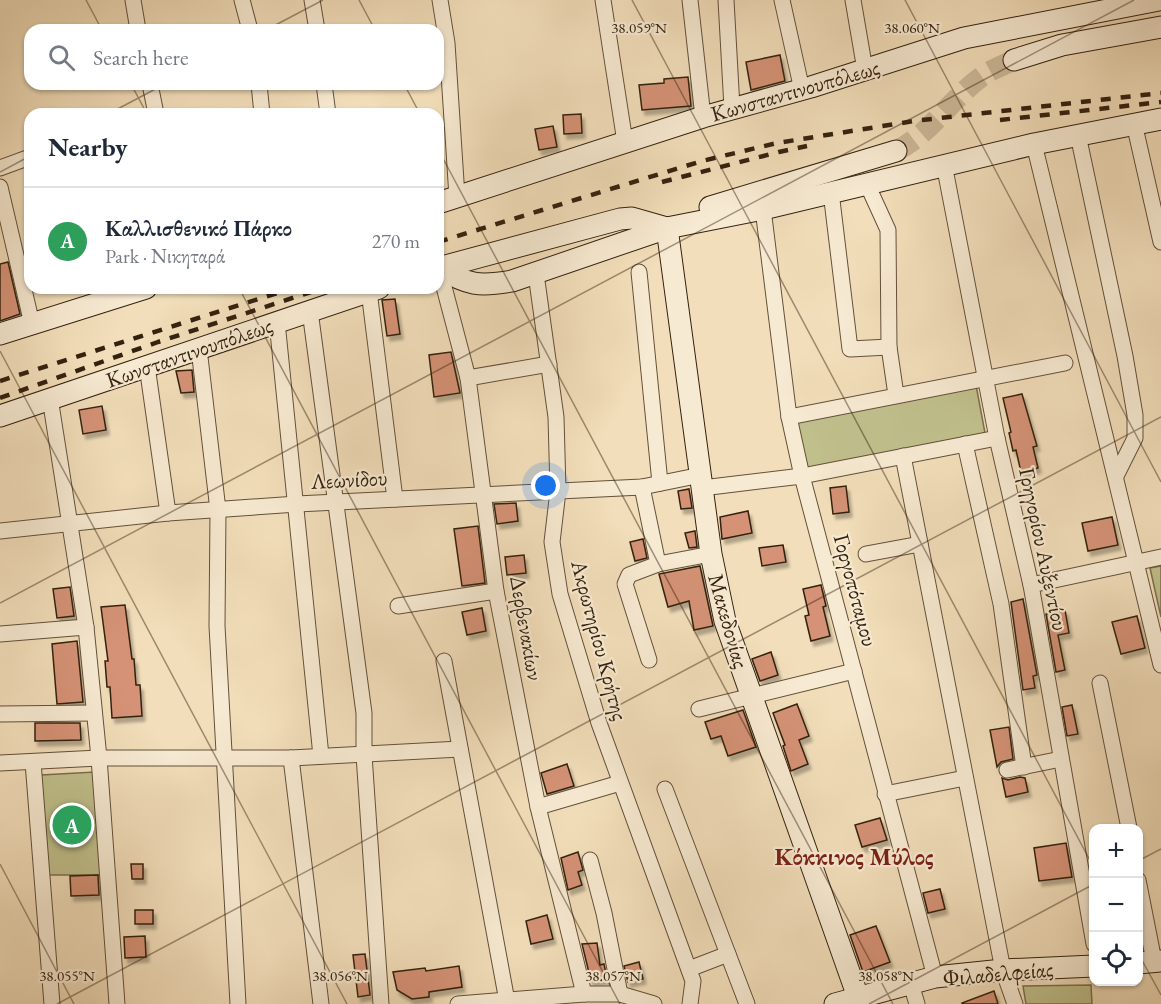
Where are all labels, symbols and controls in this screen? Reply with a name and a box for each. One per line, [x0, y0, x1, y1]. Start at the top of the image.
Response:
text: 38.059°N [611, 18, 667, 37]
text: 38.060°N [884, 18, 940, 37]
search box [24, 24, 444, 90]
icon: search [45, 41, 78, 74]
text: Search here [93, 43, 188, 72]
street label: Κωνσταντινουπόλεως [707, 53, 883, 128]
text: Nearby [48, 130, 128, 164]
text: Καλλισθενικό Πάρκο [105, 214, 292, 243]
text: A [60, 228, 75, 254]
text: 270 m [372, 228, 420, 254]
text: Park · Νικηταρά [105, 243, 225, 269]
street label: Κωνσταντινουπόλεως [102, 310, 276, 395]
street label: Λεωνίδου [309, 463, 388, 496]
street label: Γρηγορίου Αυξεντίου [1012, 465, 1075, 633]
your location [531, 471, 560, 500]
street label: Γοργοπόταμου [827, 531, 884, 649]
street label: Ακρωτηρίου Κρήτης [564, 556, 635, 724]
street label: Μακεδονίας [701, 570, 756, 672]
street label: Δερβενακίων [503, 573, 550, 683]
pin: A [52, 802, 92, 848]
map controls [1089, 824, 1143, 986]
button: + [1089, 824, 1143, 878]
district label: Κόκκινος Μύλος [775, 841, 934, 872]
button: − [1089, 878, 1143, 932]
button: locate [1089, 932, 1143, 986]
street label: Φιλαδελφείας [942, 954, 1054, 993]
text: 38.055°N [39, 966, 95, 985]
text: 38.056°N [312, 966, 368, 985]
text: 38.057°N [585, 966, 641, 985]
text: 38.058°N [858, 966, 914, 985]

